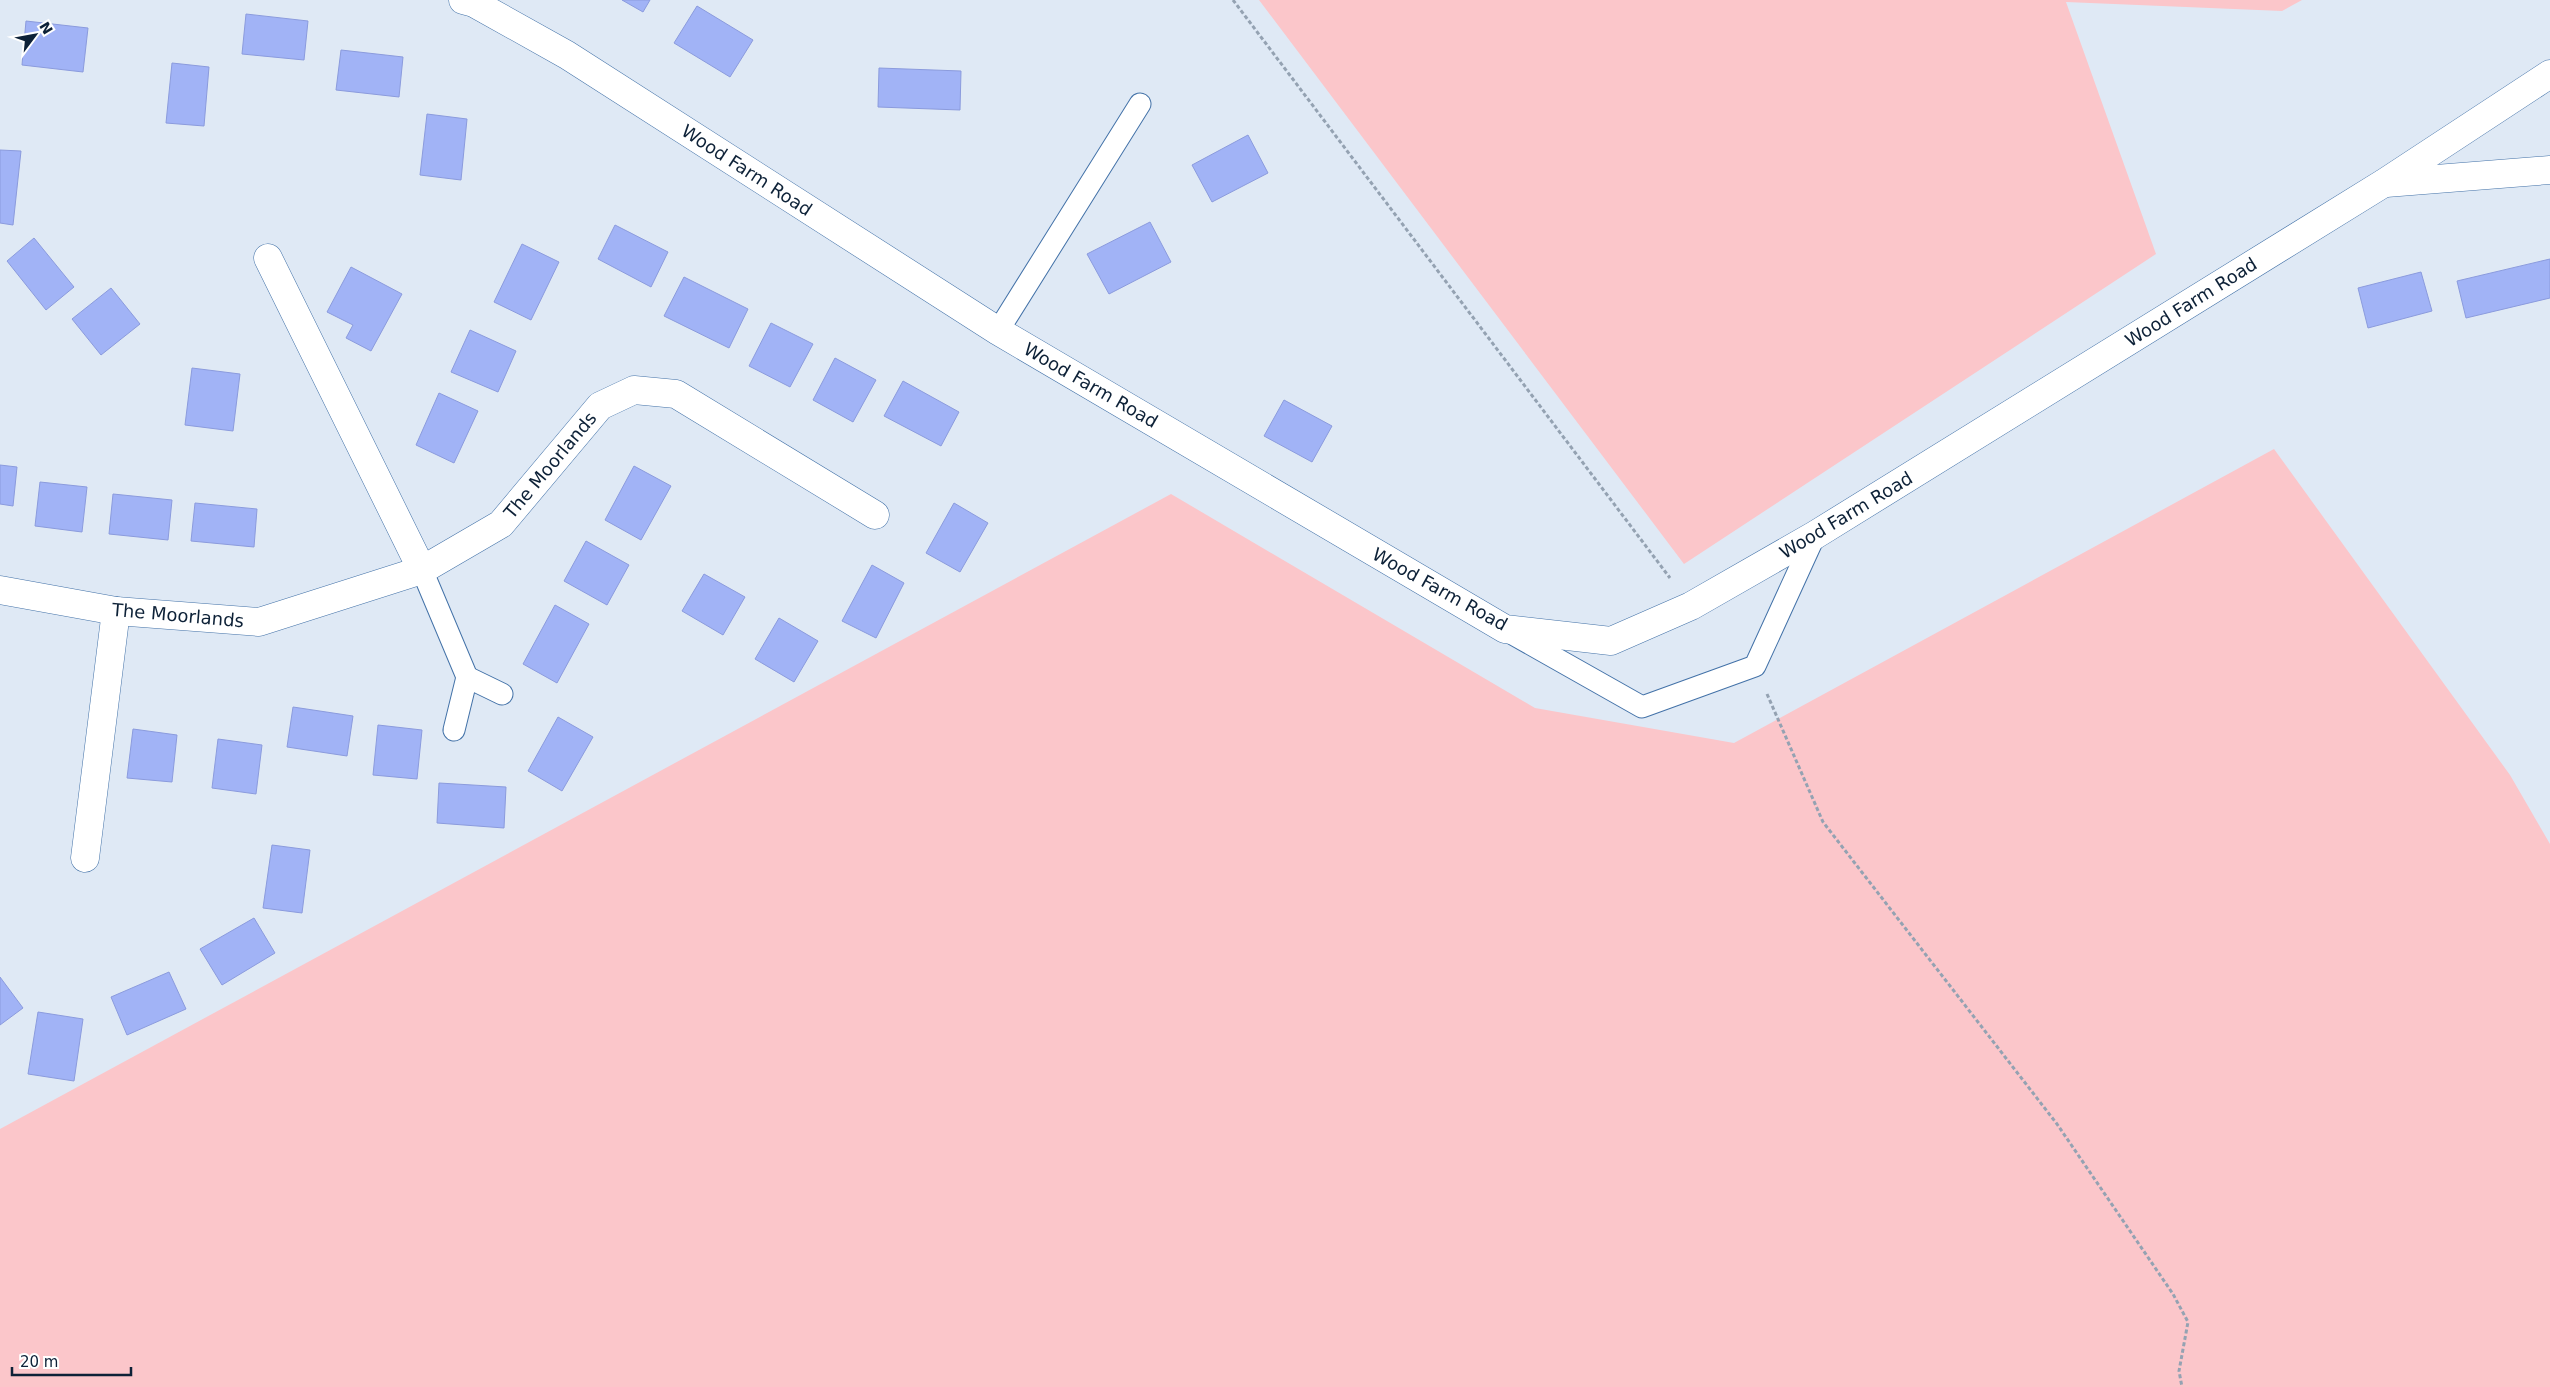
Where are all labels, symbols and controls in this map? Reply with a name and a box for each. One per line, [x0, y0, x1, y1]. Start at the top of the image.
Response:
north arrow [10, 10, 60, 60]
text: N [36, 19, 56, 37]
street label: Wood Farm Road [678, 120, 816, 220]
street label: Wood Farm Road [2121, 253, 2261, 351]
street label: Wood Farm Road [1020, 338, 1162, 432]
street label: The Moorlands [499, 408, 601, 523]
street label: Wood Farm Road [1776, 467, 1916, 563]
street label: Wood Farm Road [1369, 543, 1511, 635]
street label: The Moorlands [110, 599, 245, 631]
scale bar [12, 1344, 131, 1376]
text: 20 m [20, 1353, 58, 1371]

